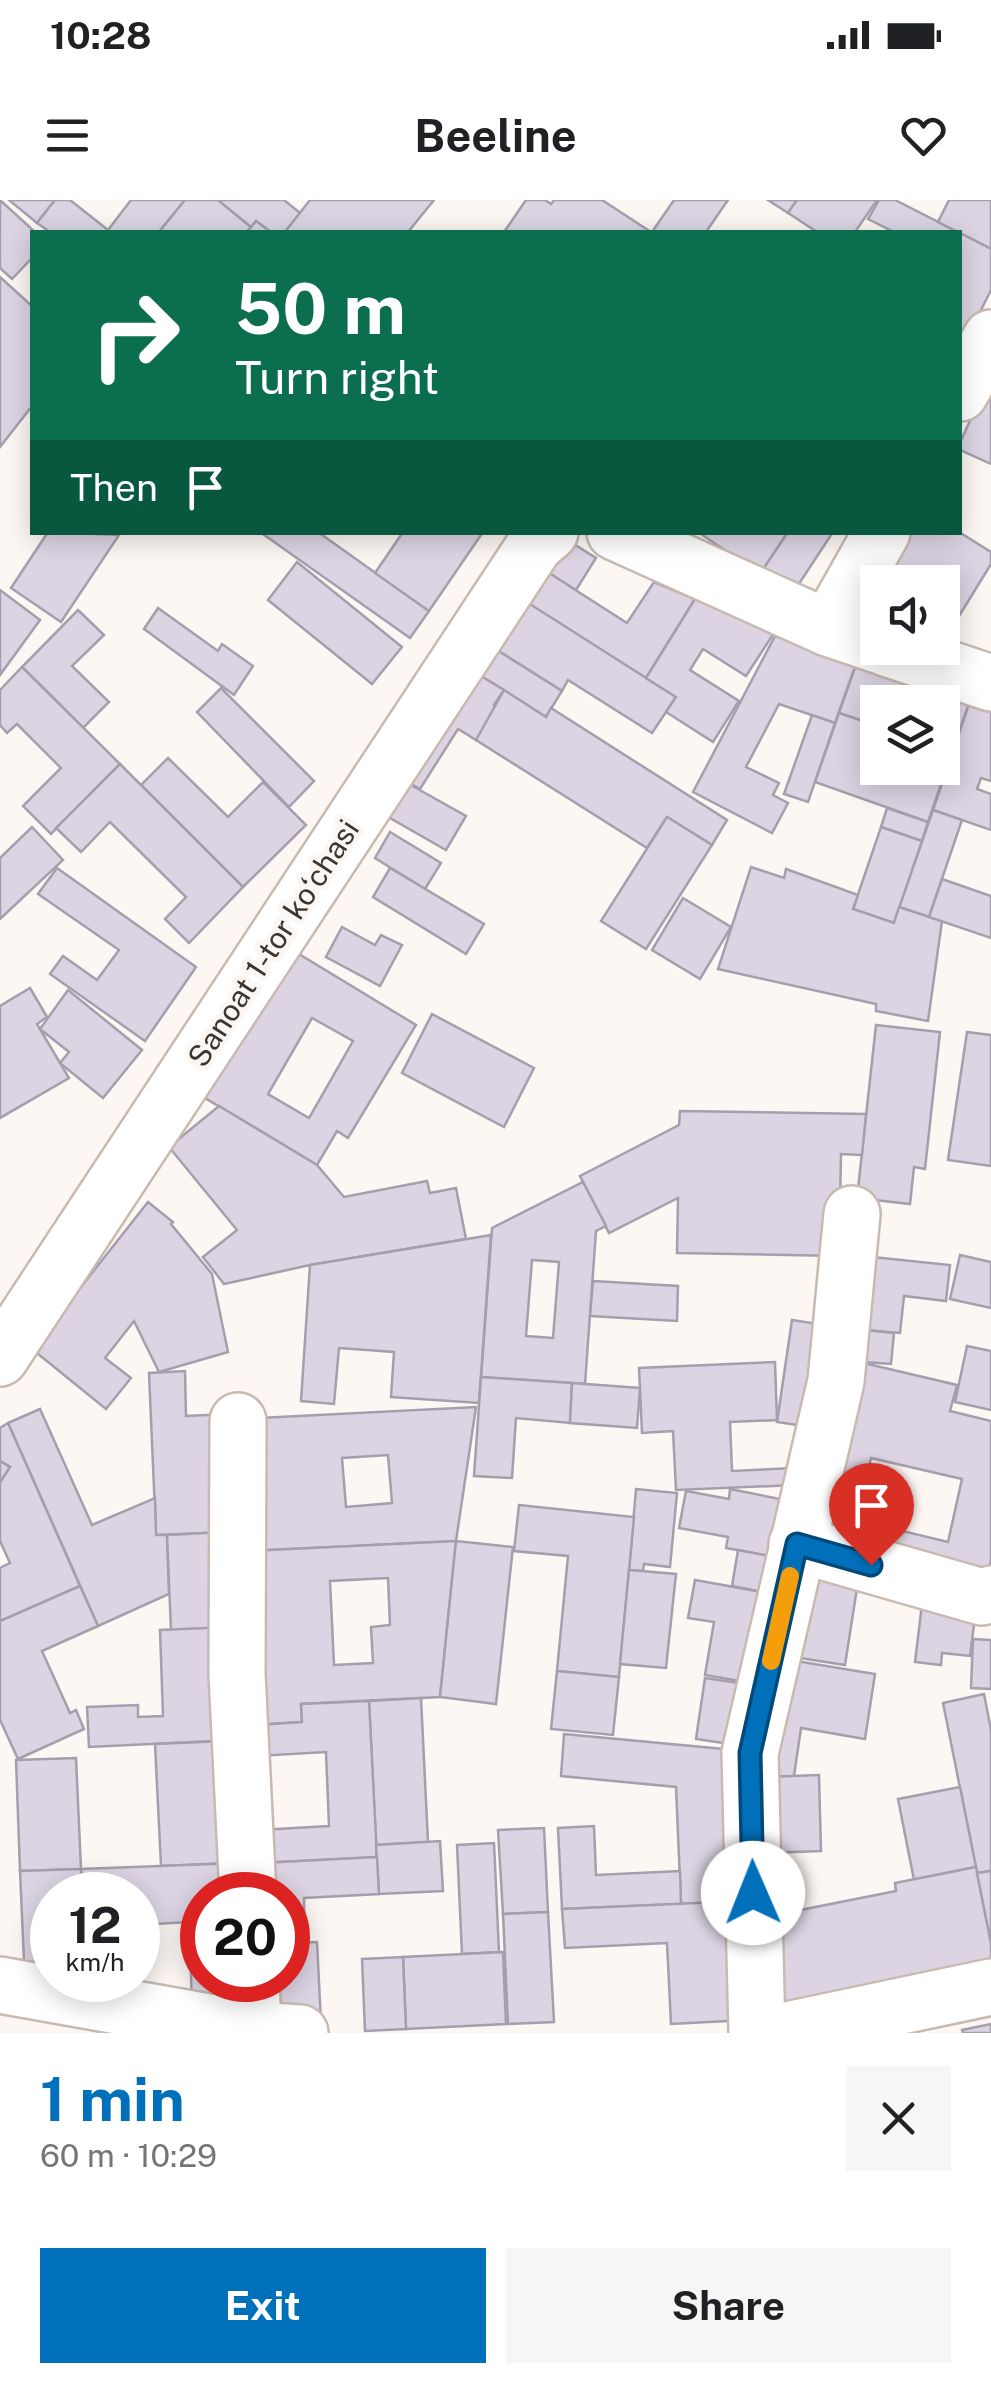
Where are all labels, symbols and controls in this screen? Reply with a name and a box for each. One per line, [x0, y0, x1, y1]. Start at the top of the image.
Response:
text: 10:28 [50, 13, 151, 58]
icon: menu [40, 108, 95, 163]
icon: heart [896, 108, 951, 163]
text: Beeline [414, 109, 577, 162]
text: 50 m [235, 267, 406, 350]
icon: right [70, 270, 200, 400]
text: Turn right [235, 351, 439, 404]
icon: arrive [178, 460, 233, 515]
text: Then [70, 465, 158, 510]
map controls [860, 565, 960, 785]
button: sound [860, 565, 960, 665]
button: layers [860, 685, 960, 785]
street label: Sanoat 1-tor ko‘chasi [180, 813, 366, 1073]
pin [829, 1463, 914, 1566]
icon: arrive [844, 1478, 899, 1533]
position arrow [701, 1841, 805, 1945]
speed limit sign: 20 [180, 1872, 310, 2002]
text: 12 [68, 1895, 122, 1954]
text: km/h [66, 1947, 124, 1977]
text: 1 min [40, 2064, 185, 2135]
button: close [846, 2066, 951, 2171]
text: 60 m · 10:29 [40, 2137, 217, 2174]
button: Exit [40, 2248, 486, 2363]
button: Share [506, 2248, 951, 2363]

